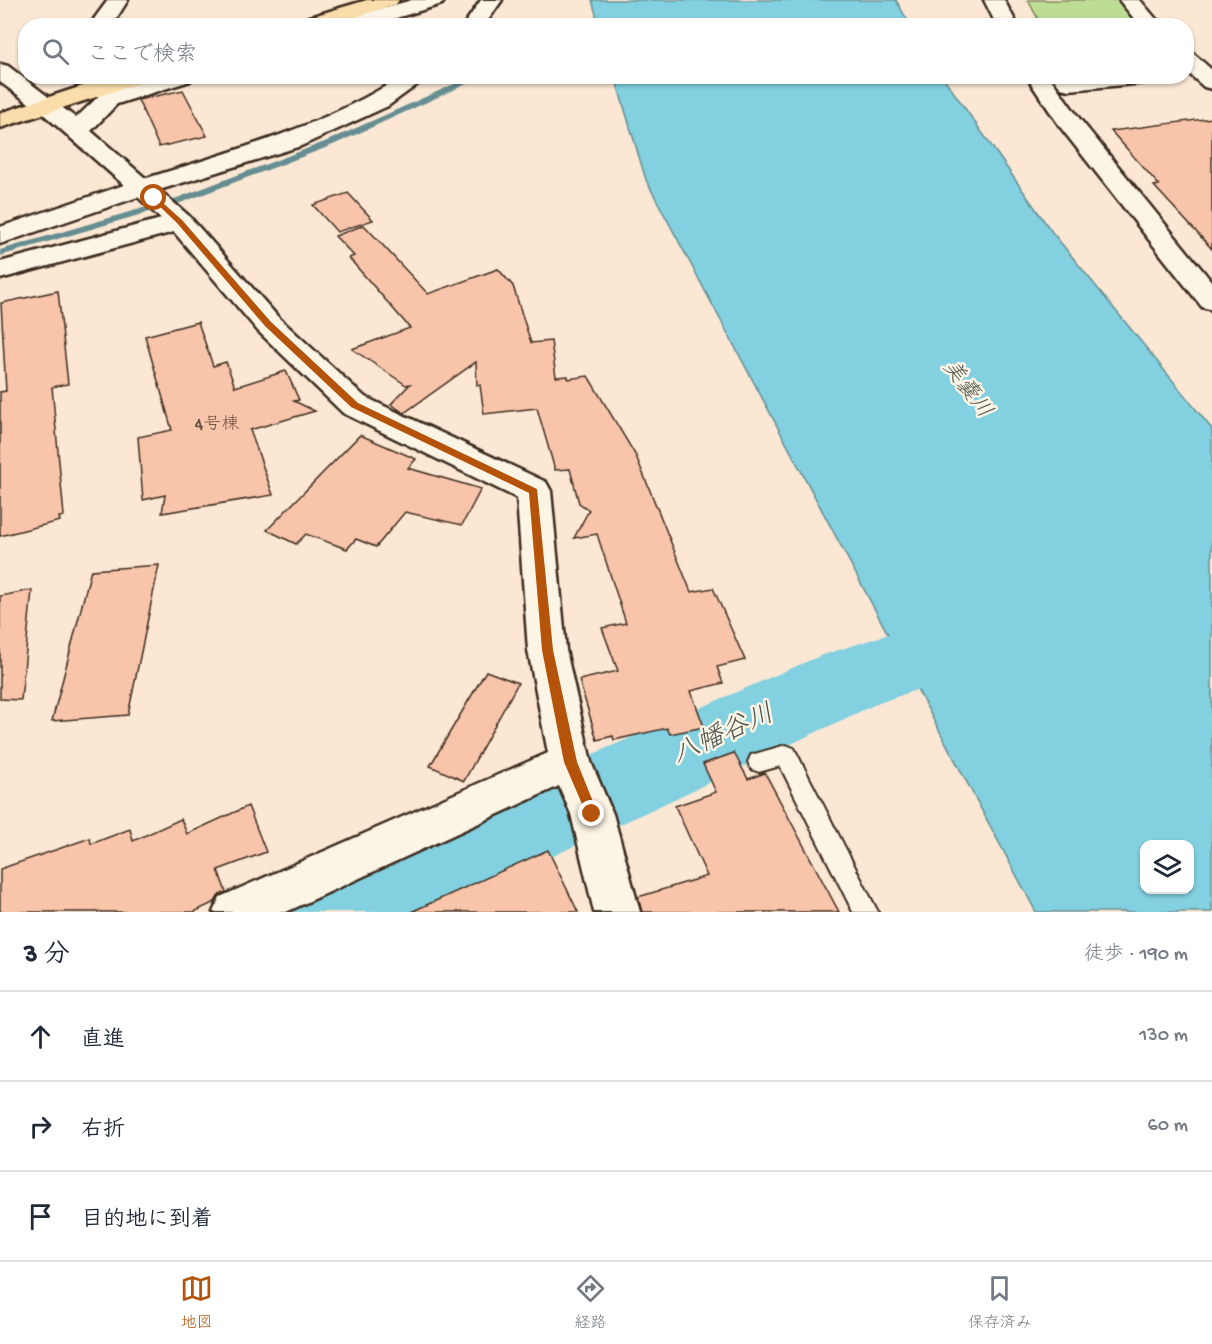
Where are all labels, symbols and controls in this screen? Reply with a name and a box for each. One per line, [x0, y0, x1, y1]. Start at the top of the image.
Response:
search box [18, 18, 1194, 84]
icon: search [39, 35, 72, 68]
text: ここで検索 [87, 43, 197, 69]
route start [140, 184, 166, 210]
water label: 美嚢川 [936, 355, 997, 424]
house number: 4号棟 [195, 414, 239, 436]
water label: 八幡谷川 [668, 699, 780, 773]
route end [578, 800, 604, 826]
map controls [1140, 840, 1194, 894]
button: layers [1140, 840, 1194, 894]
text: 3 分 [24, 941, 70, 972]
text: 徒歩 · 190 m [1084, 944, 1188, 967]
icon: ahead [24, 1020, 57, 1053]
text: 130 m [1139, 1025, 1188, 1048]
text: 直進 [81, 1028, 125, 1054]
icon: right [24, 1110, 57, 1143]
text: 60 m [1148, 1115, 1188, 1138]
text: 右折 [81, 1118, 125, 1144]
icon: arrive [24, 1200, 57, 1233]
text: 目的地に到着 [81, 1208, 213, 1234]
tab: 地図 [180, 1272, 213, 1334]
tab: 経路 [574, 1272, 607, 1334]
tab: 保存済み [968, 1272, 1032, 1334]

